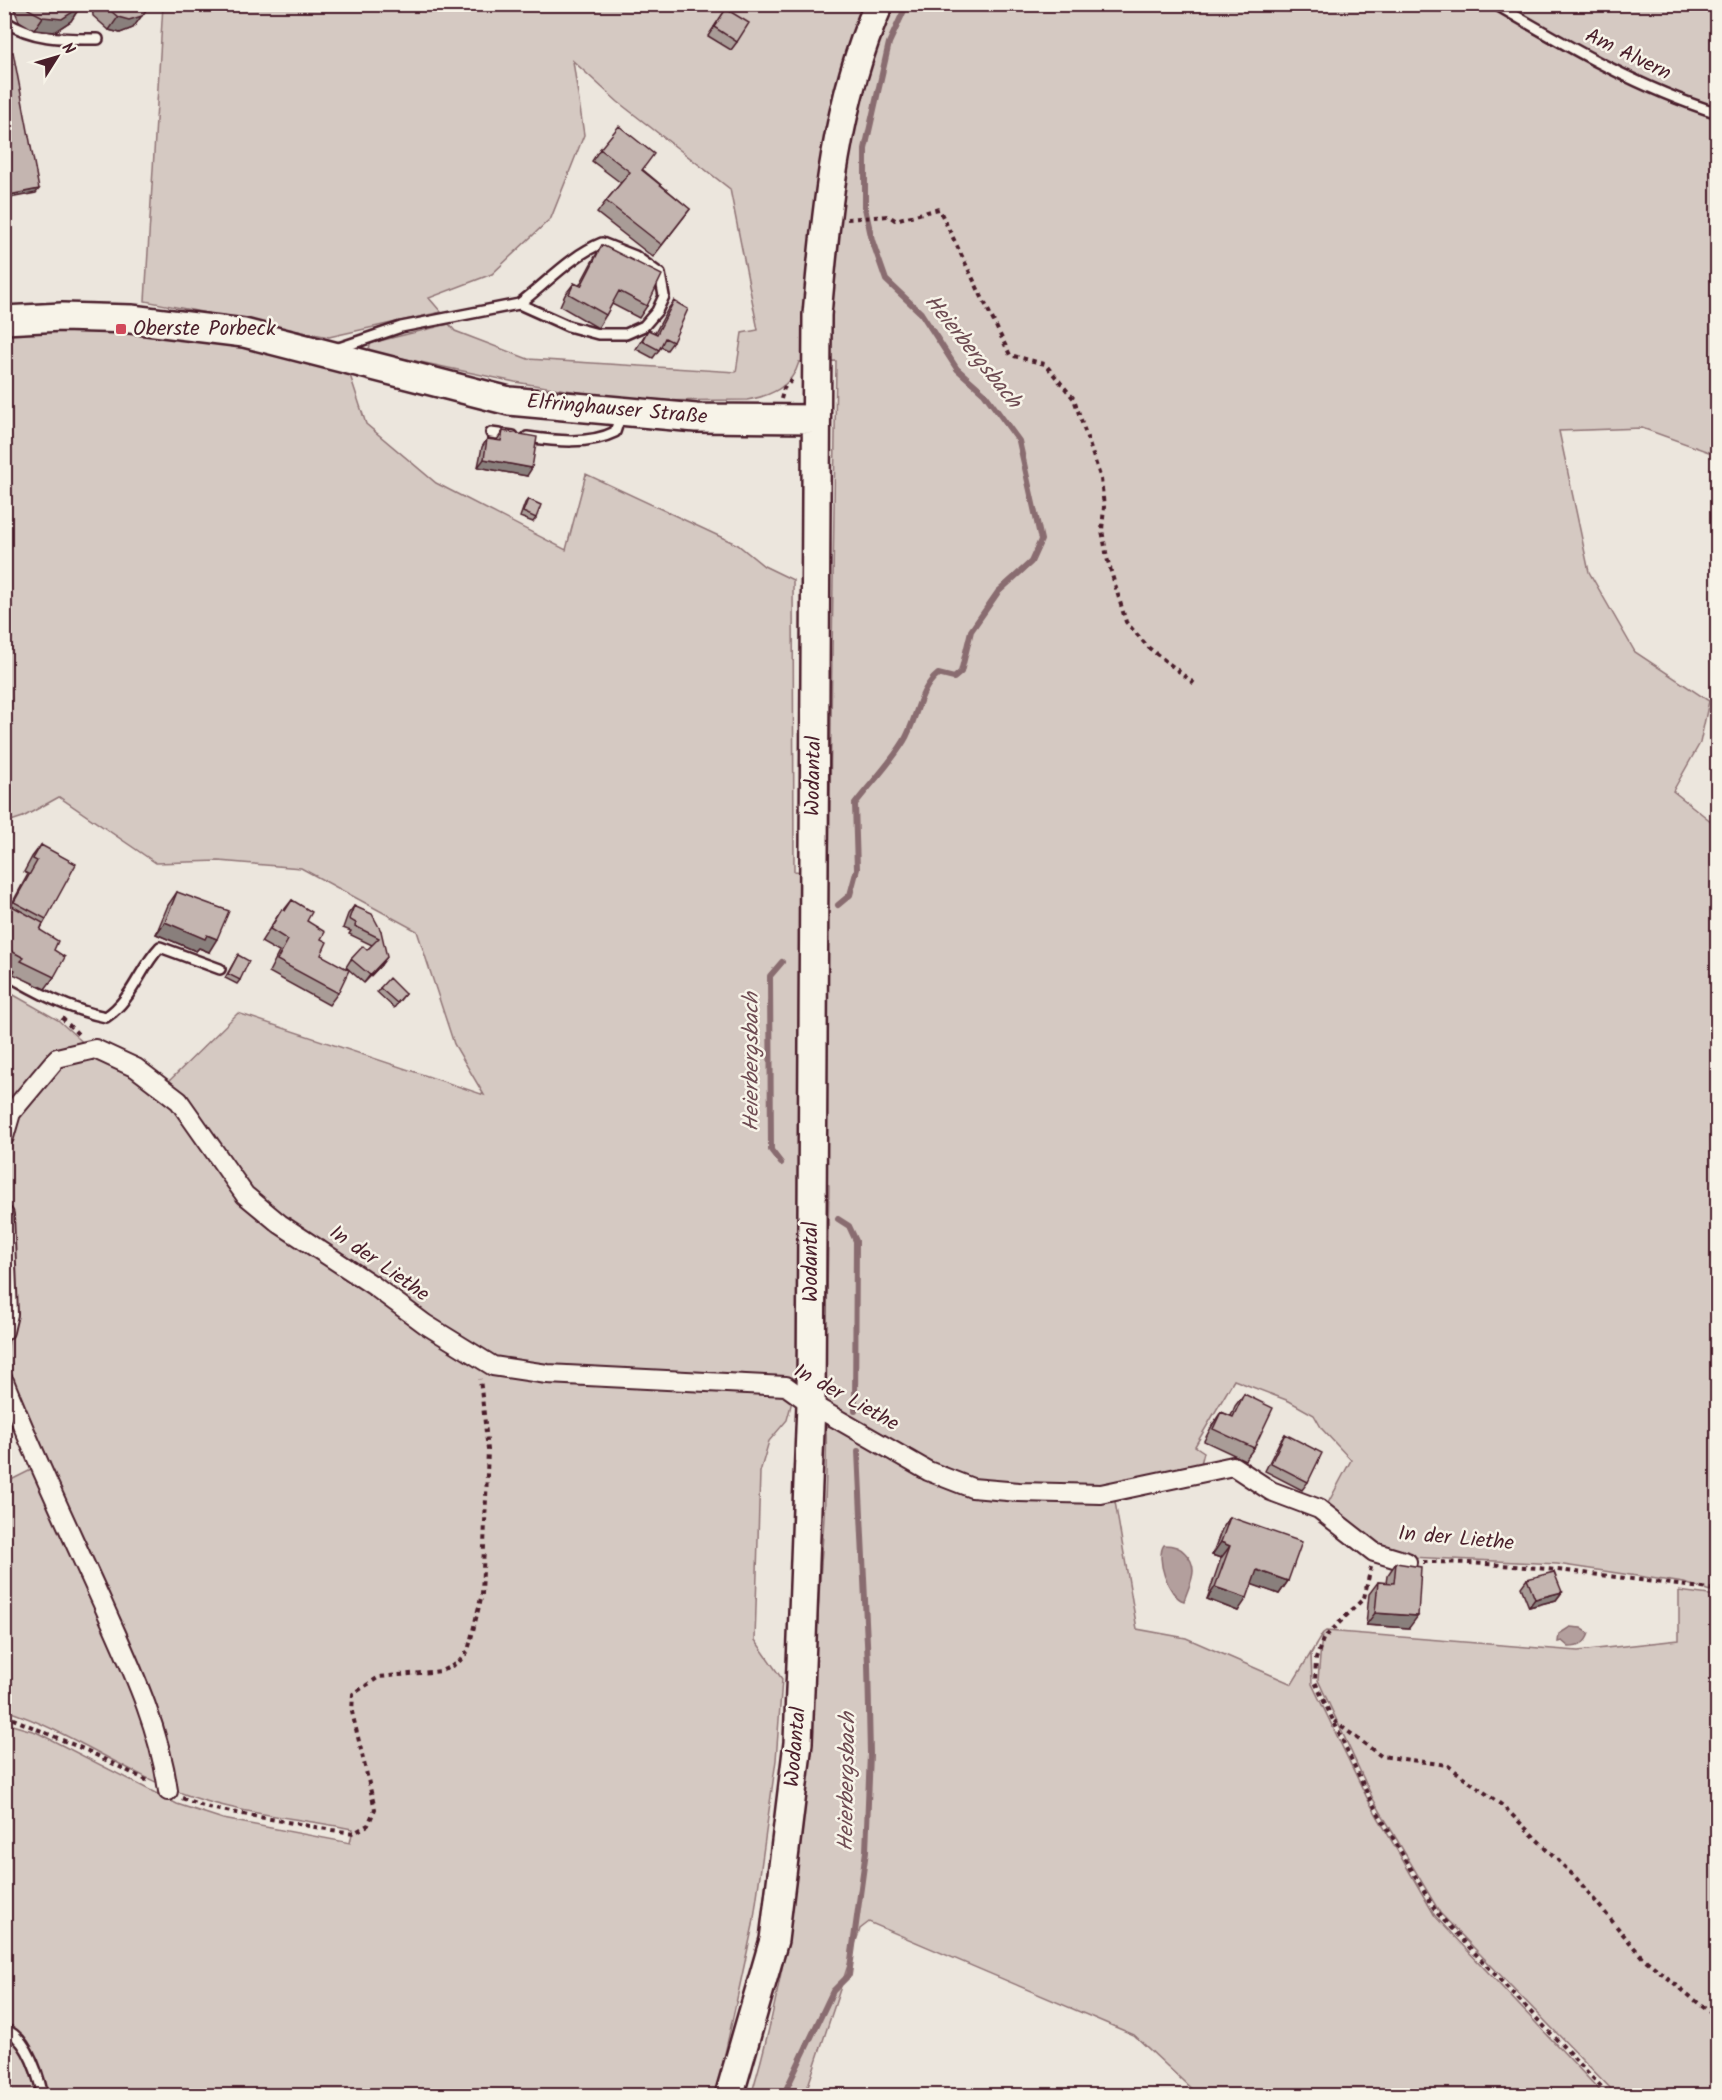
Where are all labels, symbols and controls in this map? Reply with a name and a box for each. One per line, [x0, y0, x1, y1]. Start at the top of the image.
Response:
street label: Am Alvern [1579, 20, 1677, 90]
north arrow [27, 27, 87, 87]
text: N [55, 37, 81, 60]
water label: Heierbergsbach [915, 287, 1031, 419]
place label: Oberste Porbeck [133, 313, 276, 346]
marker: Oberste Porbeck [114, 322, 128, 336]
street label: Elfringhauser Straße [525, 386, 709, 434]
street label: Wodantal [797, 735, 831, 817]
water label: Heierbergsbach [735, 990, 770, 1132]
street label: In der Liethe [322, 1217, 436, 1311]
street label: Wodantal [795, 1222, 828, 1302]
street label: In der Liethe [787, 1355, 905, 1441]
street label: In der Liethe [1397, 1518, 1516, 1561]
street label: Wodantal [776, 1705, 816, 1789]
water label: Heierbergsbach [829, 1710, 867, 1852]

